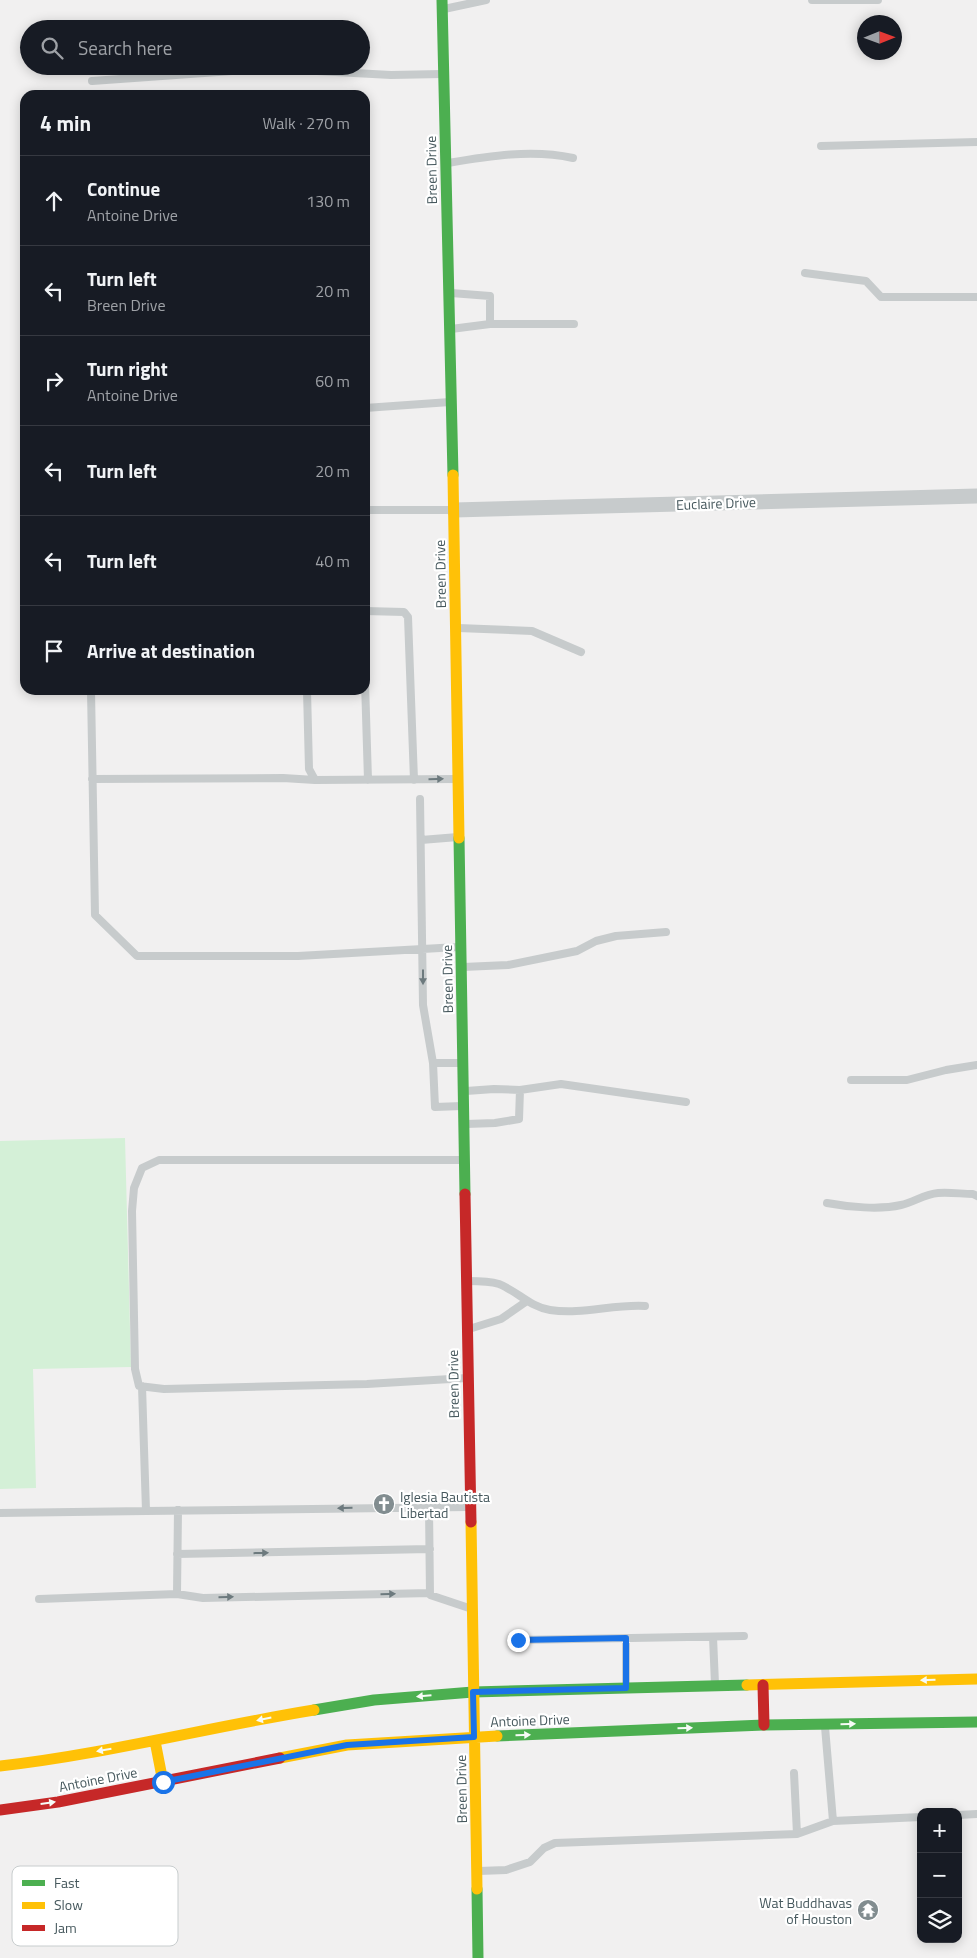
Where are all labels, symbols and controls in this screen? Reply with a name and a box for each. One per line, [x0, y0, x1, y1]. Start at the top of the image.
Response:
north arrow [857, 15, 902, 60]
search box [20, 20, 370, 75]
text: Search here [78, 33, 172, 62]
icon: search [38, 34, 66, 62]
text: 4 min [40, 107, 91, 139]
text: Walk · 270 m [262, 111, 350, 135]
street label: Breen Drive [420, 135, 442, 205]
text: Continue [87, 174, 160, 203]
icon: ahead [40, 187, 68, 215]
text: 130 m [306, 189, 350, 213]
text: Antoine Drive [87, 203, 178, 227]
text: Turn left [87, 264, 157, 293]
icon: left [40, 277, 68, 305]
text: 20 m [315, 279, 350, 303]
text: Breen Drive [87, 293, 166, 317]
text: Turn right [87, 354, 168, 383]
icon: right [40, 367, 68, 395]
text: 60 m [315, 369, 350, 393]
text: Antoine Drive [87, 383, 178, 407]
text: Turn left [87, 456, 157, 485]
icon: left [40, 457, 68, 485]
text: 20 m [315, 459, 350, 483]
street label: Euclaire Drive [676, 491, 756, 515]
street label: Breen Drive [429, 539, 451, 609]
text: Turn left [87, 546, 157, 575]
icon: left [40, 547, 68, 575]
text: 40 m [315, 549, 350, 573]
text: Arrive at destination [87, 636, 255, 665]
icon: arrive [40, 637, 68, 665]
one-way arrow [428, 775, 444, 783]
street label: Breen Drive [436, 944, 458, 1014]
one-way arrow [419, 969, 427, 985]
street label: Breen Drive [442, 1349, 464, 1419]
place label: Iglesia Bautista Libertad [400, 1486, 490, 1523]
church icon: Iglesia Bautista Libertad [372, 1492, 396, 1516]
one-way arrow [337, 1504, 353, 1512]
one-way arrow [253, 1548, 269, 1556]
one-way arrow [380, 1590, 396, 1598]
one-way arrow [218, 1593, 234, 1601]
route end [507, 1629, 530, 1652]
one-way arrow [920, 1676, 936, 1684]
one-way arrow [416, 1692, 432, 1700]
street label: Antoine Drive [490, 1708, 570, 1732]
one-way arrow [256, 1715, 271, 1723]
one-way arrow [840, 1720, 856, 1728]
one-way arrow [678, 1724, 694, 1732]
one-way arrow [515, 1731, 531, 1739]
one-way arrow [96, 1746, 112, 1754]
street label: Breen Drive [450, 1754, 472, 1824]
street label: Antoine Drive [57, 1761, 139, 1797]
route start [152, 1771, 175, 1794]
one-way arrow [41, 1799, 57, 1807]
map controls [917, 1808, 962, 1943]
button: + [917, 1808, 962, 1853]
button: − [917, 1853, 962, 1898]
legend [12, 1866, 178, 1946]
text: Fast [54, 1872, 79, 1893]
place label: Wat Buddhavas of Houston [759, 1892, 852, 1929]
text: Slow [54, 1894, 83, 1915]
temple icon: Wat Buddhavas of Houston [856, 1898, 880, 1922]
button: layers [917, 1898, 962, 1943]
text: Jam [54, 1917, 77, 1938]

